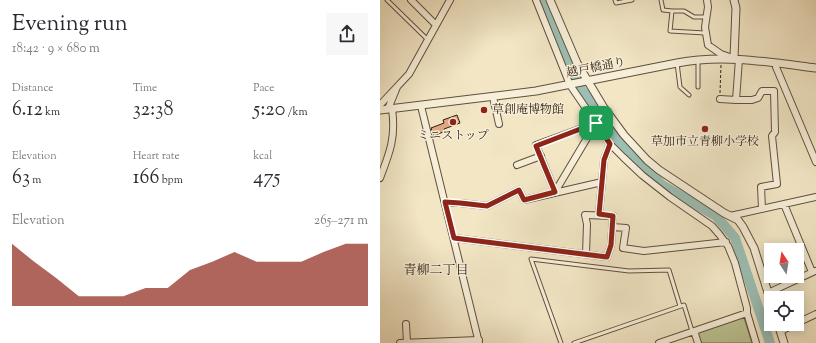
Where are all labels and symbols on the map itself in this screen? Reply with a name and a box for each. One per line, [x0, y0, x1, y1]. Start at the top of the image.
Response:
street label: 越戸橋通り [565, 53, 627, 83]
place label: 草創庵博物館 [492, 101, 564, 119]
marker: 草創庵博物館 [479, 105, 489, 115]
pin [579, 106, 613, 140]
marker: ミニストップ [448, 117, 458, 127]
marker: 草加市立青柳小学校 [700, 124, 710, 134]
place label: ミニストップ [417, 127, 489, 145]
place label: 草加市立青柳小学校 [651, 133, 759, 151]
north arrow [764, 243, 804, 283]
district label: 青柳二丁目 [403, 262, 469, 280]

